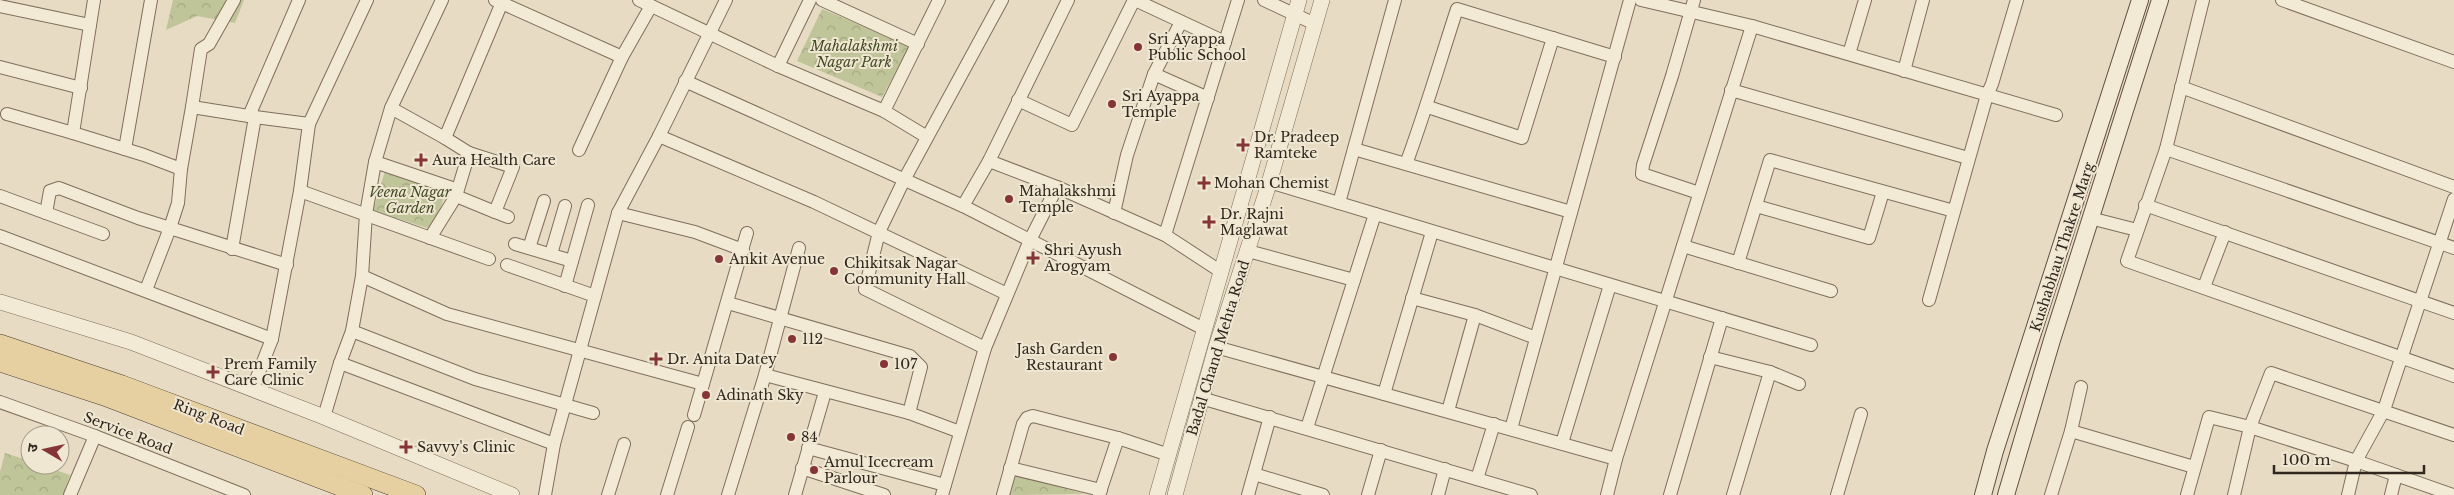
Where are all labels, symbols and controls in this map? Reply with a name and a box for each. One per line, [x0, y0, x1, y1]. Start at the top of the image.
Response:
place label: Sri Ayappa Public School [1148, 30, 1246, 64]
park label: Mahalakshmi Nagar Park [809, 37, 898, 71]
marker: Sri Ayappa Public School [1132, 41, 1144, 53]
place label: Sri Ayappa Temple [1122, 87, 1199, 121]
marker: Sri Ayappa Temple [1106, 98, 1118, 110]
place label: Dr. Pradeep Ramteke [1254, 128, 1339, 162]
marker: Dr. Pradeep Ramteke [1236, 138, 1250, 152]
place label: Aura Health Care [431, 151, 556, 169]
marker: Aura Health Care [414, 153, 428, 167]
street label: Kushabhau Thakre Marg [2026, 159, 2098, 334]
place label: Mohan Chemist [1214, 174, 1330, 192]
marker: Mohan Chemist [1198, 177, 1210, 189]
place label: Mahalakshmi Temple [1019, 182, 1116, 216]
park label: Veena Nagar Garden [369, 183, 452, 217]
marker: Mahalakshmi Temple [1003, 193, 1015, 205]
place label: Dr. Rajni Maglawat [1220, 205, 1289, 239]
marker: Dr. Rajni Maglawat [1202, 215, 1216, 229]
place label: Shri Ayush Arogyam [1043, 241, 1122, 275]
place label: Ankit Avenue [728, 250, 825, 268]
marker: Shri Ayush Arogyam [1026, 251, 1040, 265]
marker: Ankit Avenue [713, 253, 725, 265]
place label: Chikitsak Nagar Community Hall [844, 254, 966, 288]
street label: Badal Chand Mehta Road [1183, 257, 1253, 438]
marker: Chikitsak Nagar Community Hall [828, 265, 840, 277]
place label: 112 [802, 330, 823, 348]
marker: 112 [786, 333, 798, 345]
place label: Jash Garden Restaurant [1015, 340, 1104, 374]
place label: Dr. Anita Datey [667, 350, 777, 368]
marker: Jash Garden Restaurant [1107, 351, 1119, 363]
marker: Dr. Anita Datey [649, 352, 663, 366]
place label: Prem Family Care Clinic [224, 355, 317, 389]
place label: 107 [894, 355, 918, 373]
marker: 107 [878, 358, 890, 370]
marker: Prem Family Care Clinic [206, 365, 220, 379]
place label: Adinath Sky [715, 386, 804, 404]
marker: Adinath Sky [700, 389, 712, 401]
street label: Ring Road [171, 395, 248, 439]
street label: Service Road [81, 408, 176, 458]
north arrow [20, 425, 70, 475]
place label: 84 [801, 428, 818, 446]
marker: 84 [785, 431, 797, 443]
place label: Savvy's Clinic [417, 438, 516, 456]
marker: Savvy's Clinic [399, 440, 413, 454]
text: उ [23, 442, 42, 453]
scale bar [2274, 442, 2424, 474]
text: 100 m [2282, 450, 2331, 469]
place label: Amul Icecream Parlour [823, 453, 934, 487]
marker: Amul Icecream Parlour [808, 464, 820, 476]

